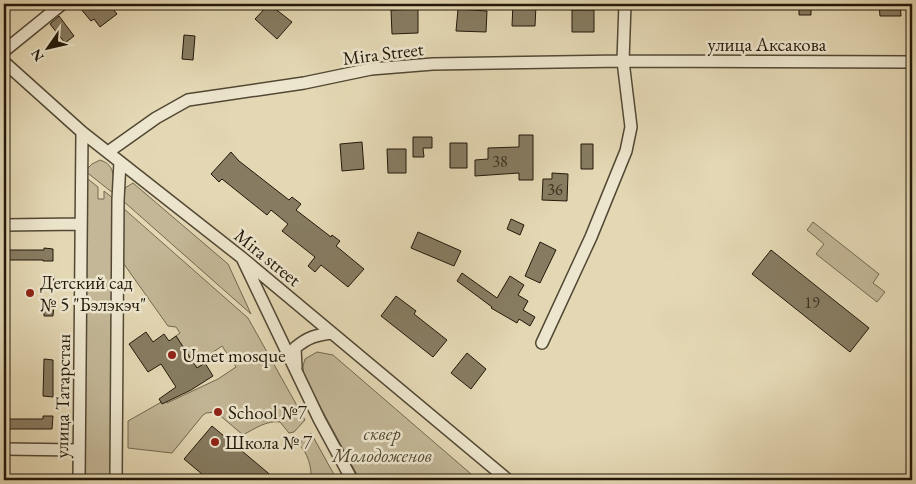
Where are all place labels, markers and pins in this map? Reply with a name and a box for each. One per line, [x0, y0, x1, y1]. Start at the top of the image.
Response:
place label: Детский сад № 5 "Бэлэкэч" [40, 270, 146, 317]
marker: Детский сад № 5 "Бэлэкэч" [24, 287, 36, 299]
place label: Umet mosque [182, 343, 286, 368]
marker: Umet mosque [166, 349, 178, 361]
place label: School №7 [228, 400, 308, 425]
marker: School №7 [212, 406, 224, 418]
place label: Школа № 7 [225, 430, 313, 455]
marker: Школа № 7 [209, 436, 221, 448]

